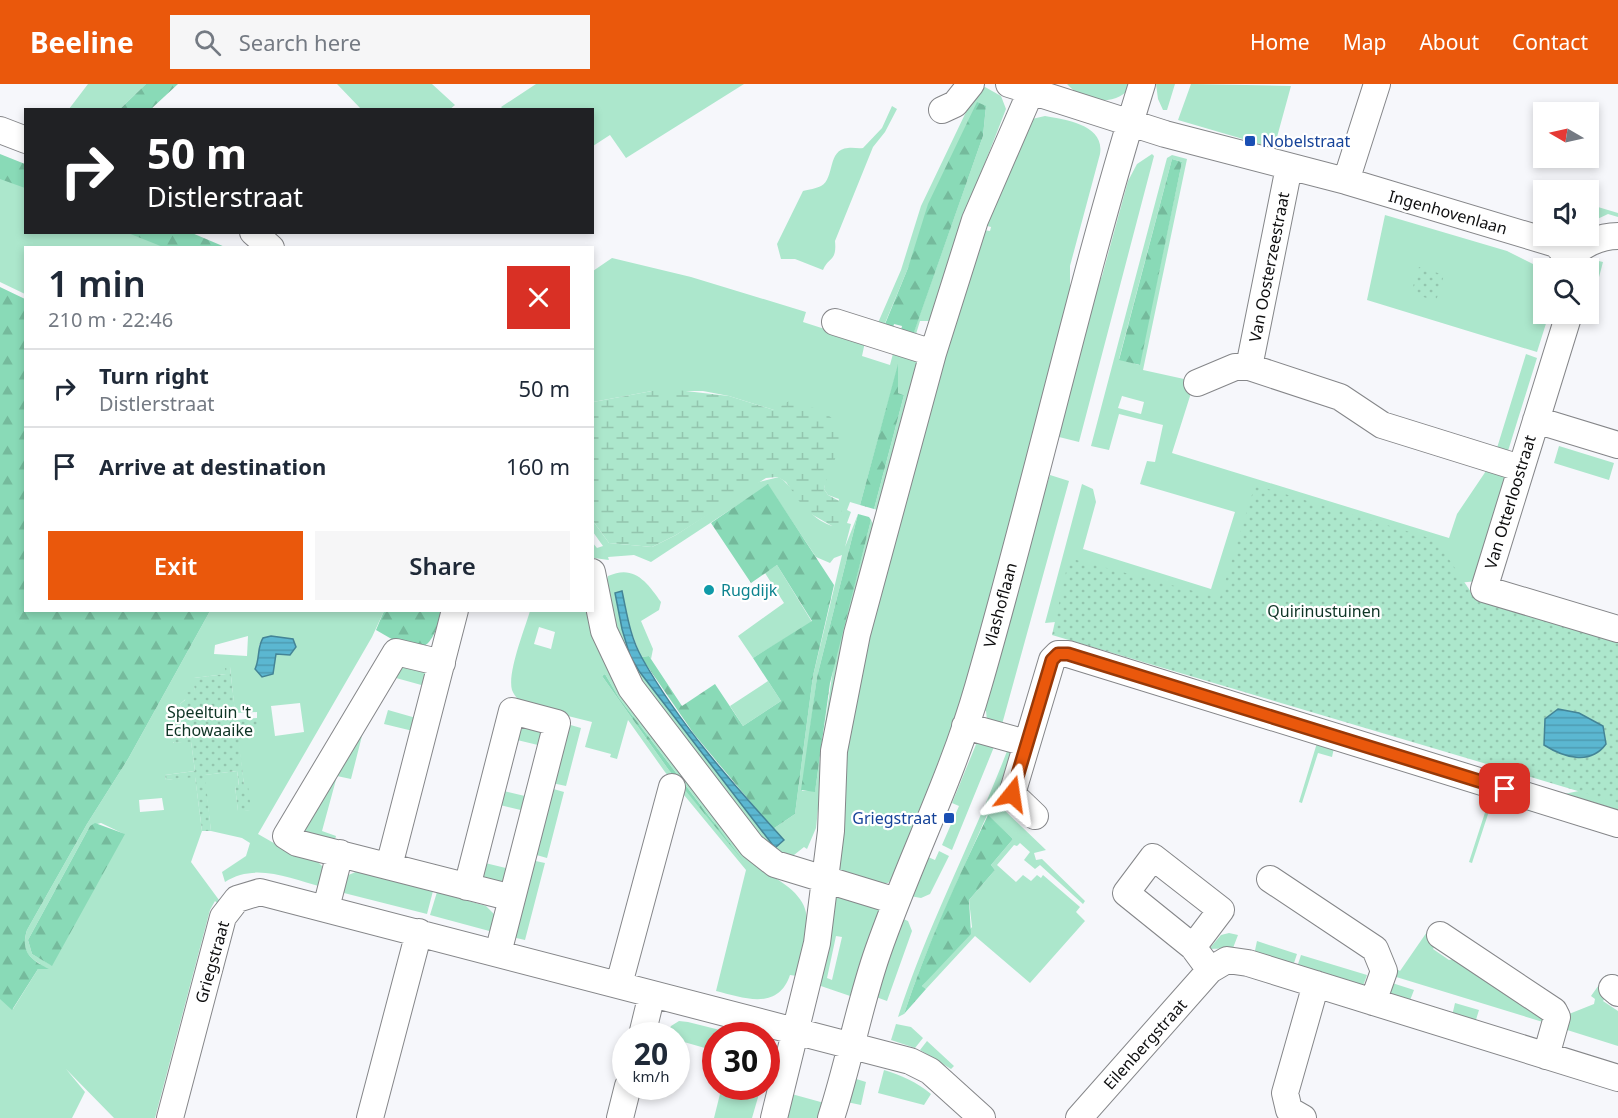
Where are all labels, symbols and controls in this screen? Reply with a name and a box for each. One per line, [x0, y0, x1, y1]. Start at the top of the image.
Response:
search box [170, 15, 590, 69]
text: Beeline [30, 23, 134, 61]
icon: search [191, 26, 224, 59]
text: Search here [239, 27, 361, 57]
text: Home [1250, 28, 1310, 56]
text: Map [1343, 28, 1386, 56]
text: About [1419, 28, 1479, 56]
text: Contact [1512, 28, 1588, 56]
north arrow [1533, 102, 1599, 168]
map controls [1533, 102, 1599, 324]
text: 50 m [147, 124, 247, 181]
place label: Nobelstraat [1262, 130, 1351, 152]
icon: right [48, 132, 126, 210]
marker: Nobelstraat [1243, 134, 1257, 148]
text: Distlerstraat [147, 178, 303, 215]
button: sound [1533, 180, 1599, 246]
street label: Ingenhovenlaan [1386, 185, 1510, 239]
street label: Van Oosterzeestraat [1244, 190, 1294, 344]
button: search [1533, 258, 1599, 324]
text: 1 min [48, 259, 146, 308]
button: close [507, 266, 570, 329]
text: 210 m · 22:46 [48, 306, 173, 333]
text: Turn right [99, 360, 209, 390]
icon: right [48, 372, 81, 405]
text: 50 m [519, 373, 570, 403]
text: Distlerstraat [99, 390, 215, 417]
street label: Van Otterloostraat [1479, 432, 1541, 572]
icon: arrive [48, 450, 81, 483]
text: Arrive at destination [99, 451, 326, 481]
text: 160 m [506, 451, 570, 481]
button: Exit [48, 531, 303, 600]
button: Share [315, 531, 570, 600]
street label: Vlashoflaan [978, 560, 1022, 650]
place label: Rugdijk [721, 579, 778, 601]
marker: Rugdijk [702, 583, 716, 597]
park label: Quirinustuinen [1267, 600, 1381, 622]
park label: Speeltuin 't Echowaaike [165, 701, 253, 741]
position arrow [980, 762, 1044, 826]
pin [1479, 763, 1530, 814]
icon: arrive [1488, 772, 1521, 805]
place label: Griegstraat [852, 807, 937, 829]
marker: Griegstraat [942, 811, 956, 825]
street label: Griegstraat [190, 918, 234, 1006]
street label: Eilenbergstraat [1098, 994, 1192, 1094]
speed limit sign: 30 [702, 1022, 780, 1100]
text: 20 [634, 1033, 668, 1074]
text: km/h [633, 1066, 669, 1086]

